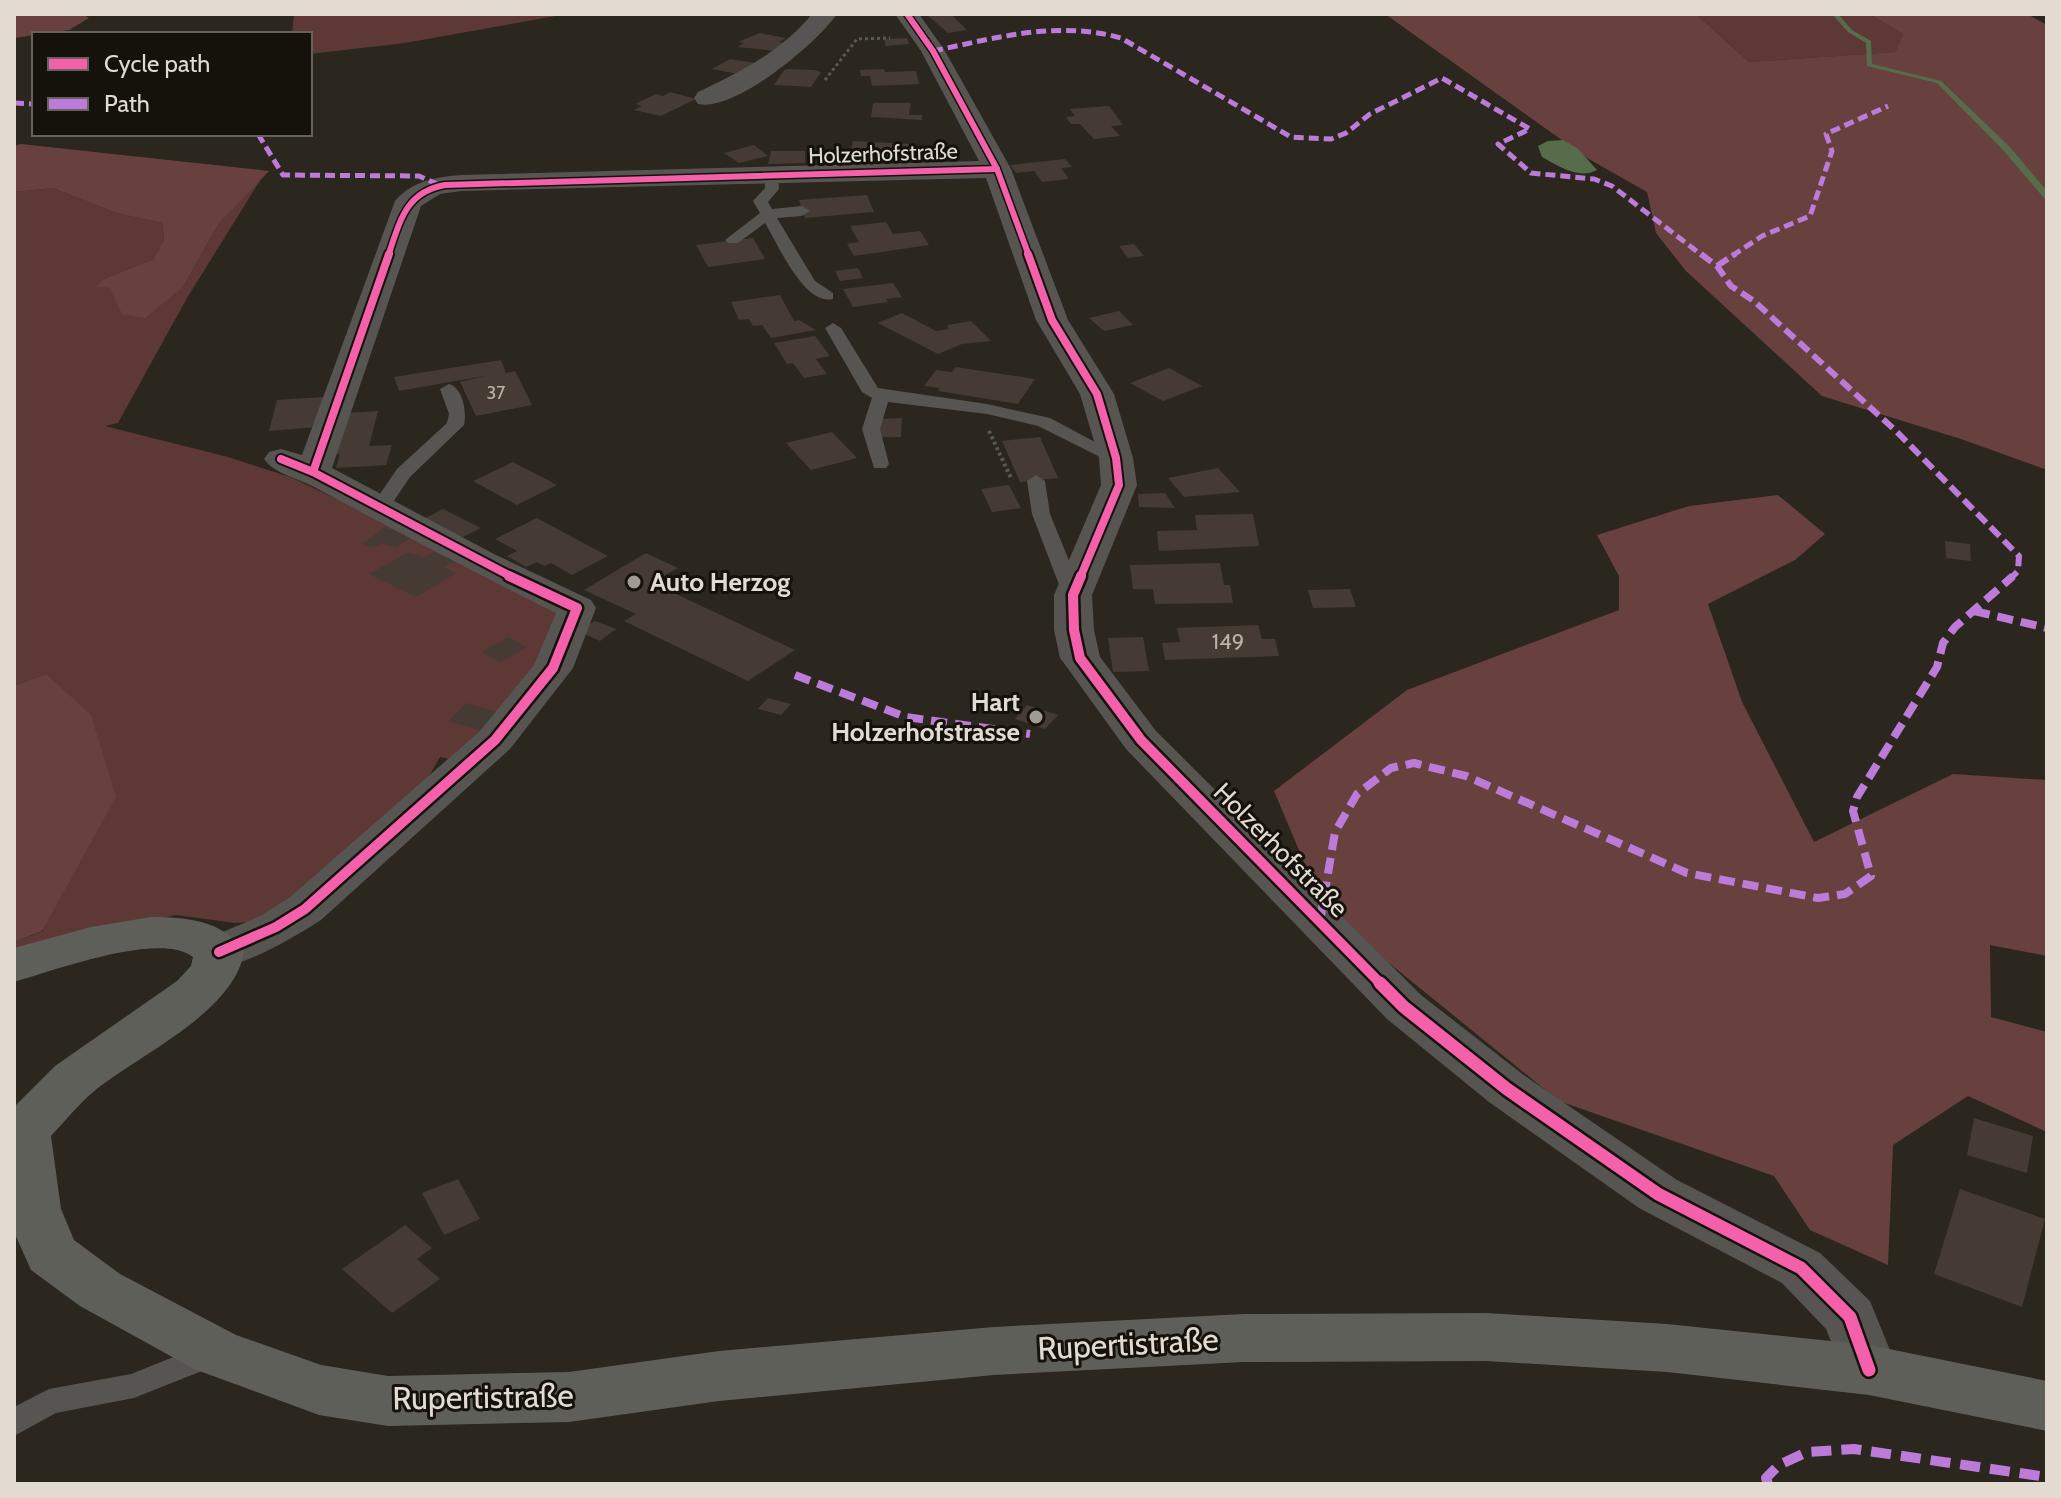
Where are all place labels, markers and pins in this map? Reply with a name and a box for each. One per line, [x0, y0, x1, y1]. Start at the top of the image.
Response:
place label: Auto Herzog [650, 566, 790, 598]
marker: Auto Herzog [625, 573, 643, 591]
place label: Hart Holzerhofstrasse [831, 686, 1020, 748]
marker: Hart Holzerhofstrasse [1027, 708, 1045, 726]

